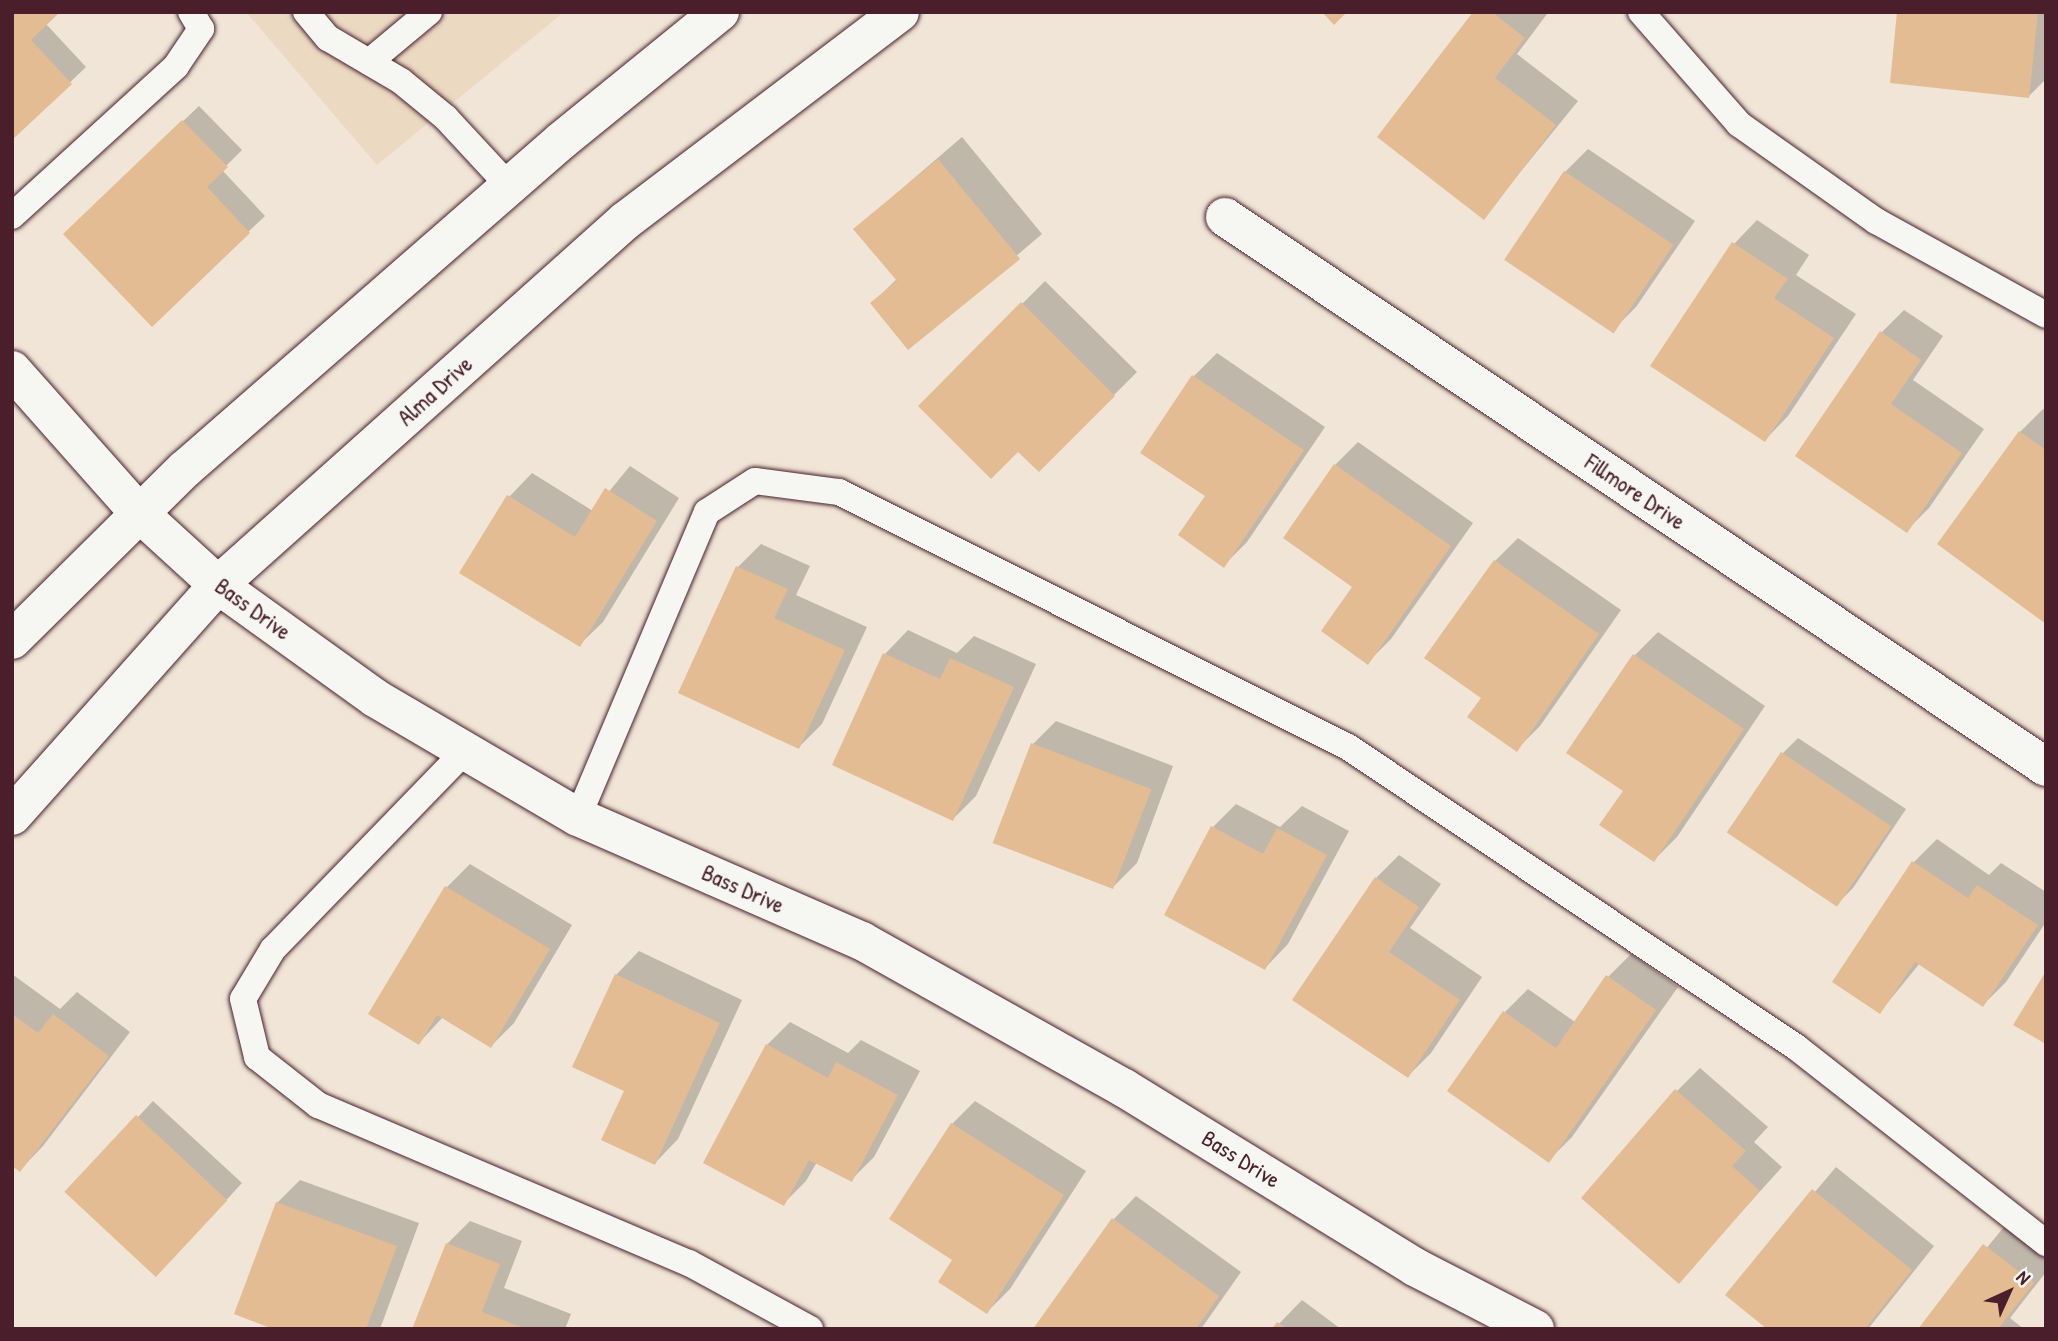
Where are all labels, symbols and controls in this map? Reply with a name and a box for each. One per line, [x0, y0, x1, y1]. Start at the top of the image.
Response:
street label: Alma Drive [392, 350, 478, 432]
street label: Fillmore Drive [1580, 448, 1690, 536]
street label: Bass Drive [210, 572, 296, 646]
street label: Bass Drive [698, 859, 788, 919]
street label: Bass Drive [1197, 1124, 1285, 1194]
north arrow [1974, 1257, 2044, 1327]
text: N [2011, 1264, 2037, 1290]

